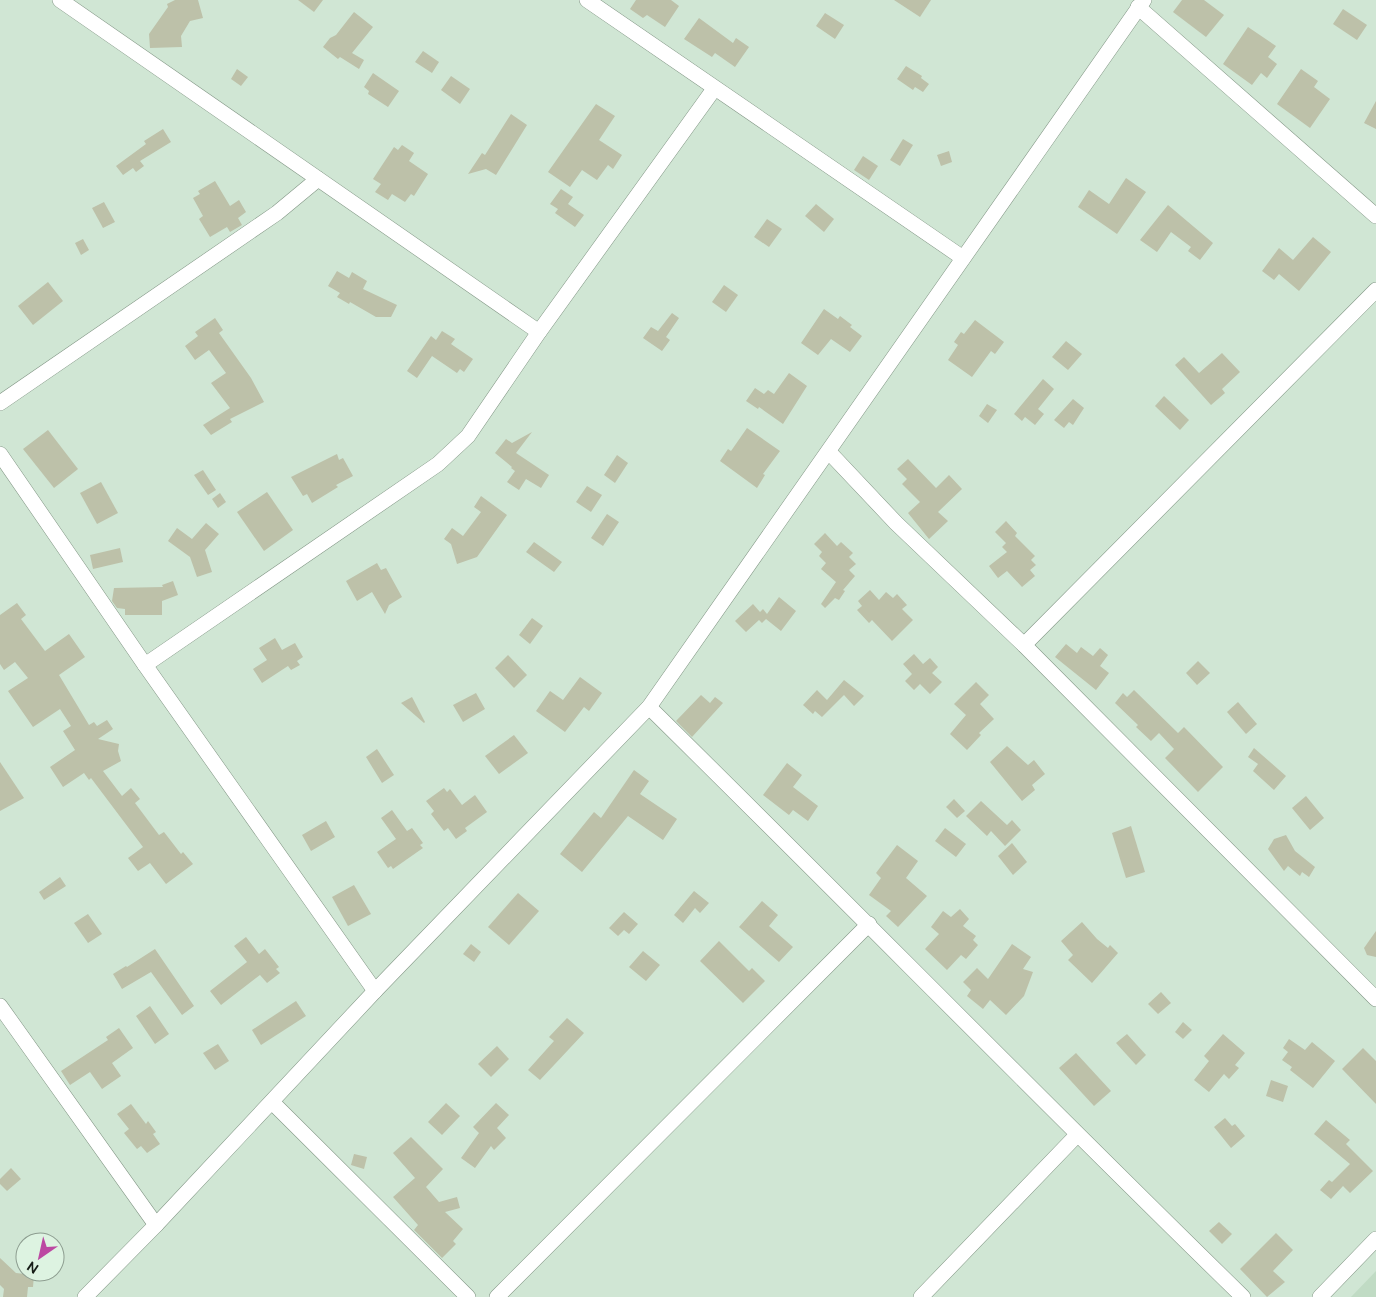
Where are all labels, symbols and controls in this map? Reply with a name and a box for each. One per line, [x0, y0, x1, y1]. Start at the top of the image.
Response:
north arrow [15, 1232, 65, 1282]
text: N [24, 1258, 42, 1277]

